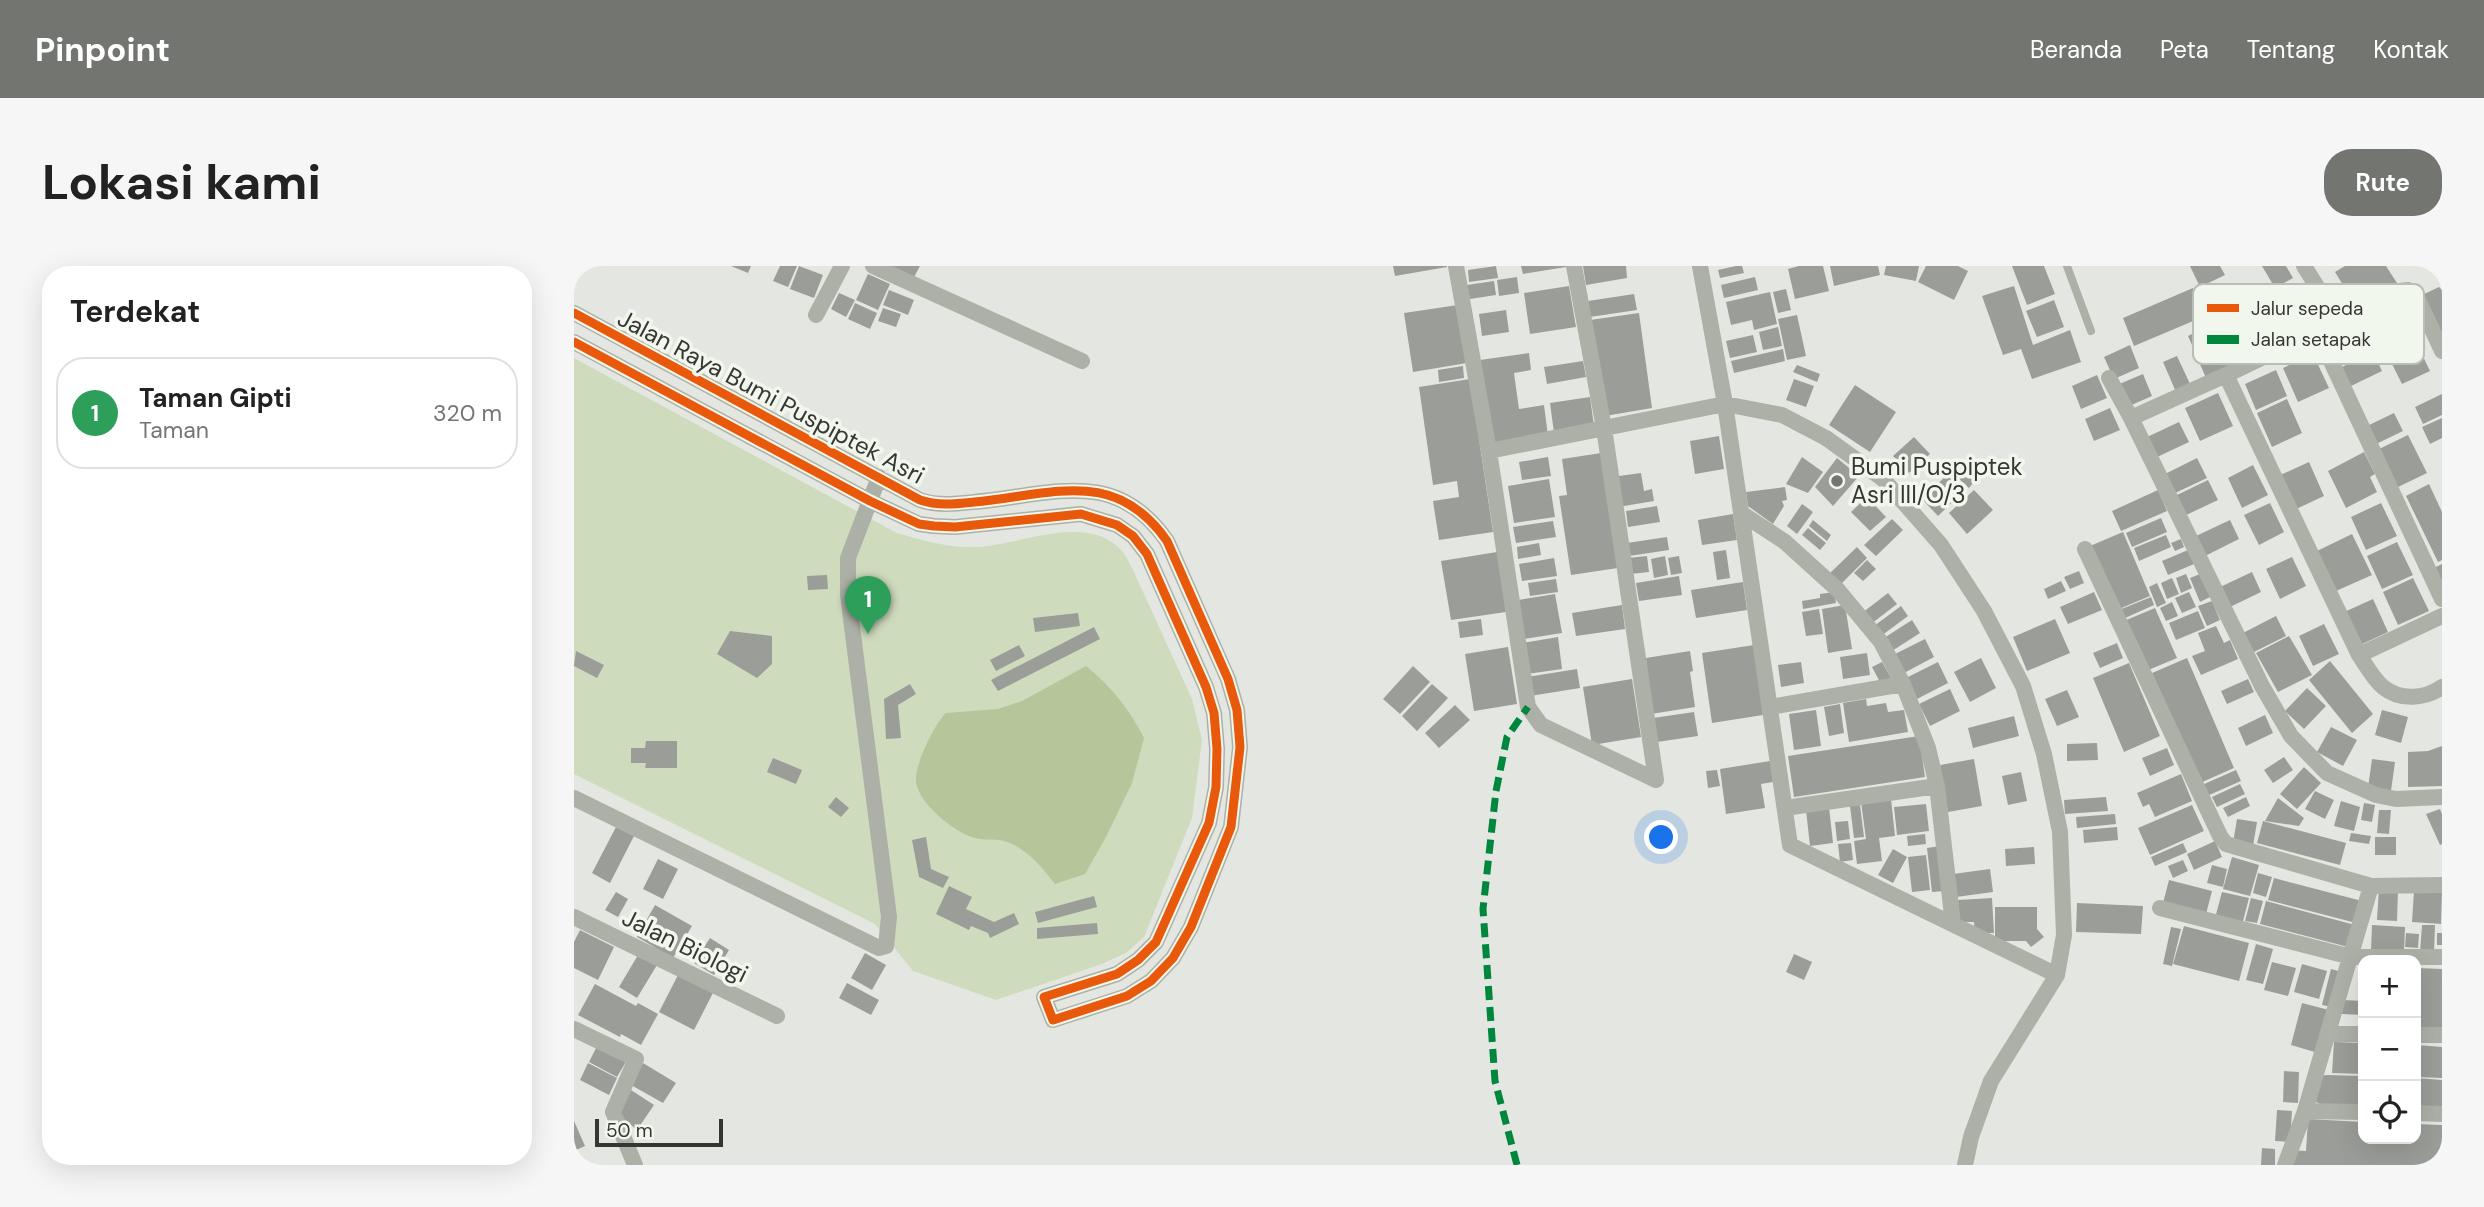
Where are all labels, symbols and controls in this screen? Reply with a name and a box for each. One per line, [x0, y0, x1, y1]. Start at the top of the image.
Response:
text: Pinpoint [35, 28, 170, 71]
text: Beranda [2030, 34, 2122, 65]
text: Peta [2160, 34, 2209, 65]
text: Tentang [2247, 34, 2335, 65]
text: Kontak [2373, 34, 2449, 65]
button: Rute [2324, 149, 2442, 216]
text: Lokasi kami [42, 150, 321, 214]
legend [2193, 284, 2424, 364]
text: Terdekat [70, 292, 200, 331]
text: Jalur sepeda [2251, 296, 2363, 321]
street label: Jalan Raya Bumi Puspiptek Asri [613, 302, 930, 491]
text: Jalan setapak [2251, 327, 2371, 352]
text: Taman Gipti [139, 381, 292, 415]
text: 1 [91, 398, 99, 428]
text: 320 m [433, 398, 502, 428]
text: Taman [139, 415, 209, 445]
place label: Bumi Puspiptek Asri III/O/3 [1851, 451, 2023, 510]
marker: Bumi Puspiptek Asri III/O/3 [1829, 473, 1845, 489]
pin: 1 [845, 576, 891, 634]
your location [1644, 820, 1678, 854]
street label: Jalan Biologi [617, 902, 753, 989]
map controls [2358, 955, 2421, 1144]
button: + [2358, 955, 2421, 1018]
button: − [2358, 1018, 2421, 1081]
button: locate [2358, 1081, 2421, 1144]
scale bar [595, 1116, 723, 1148]
text: 50 m [606, 1118, 653, 1143]

